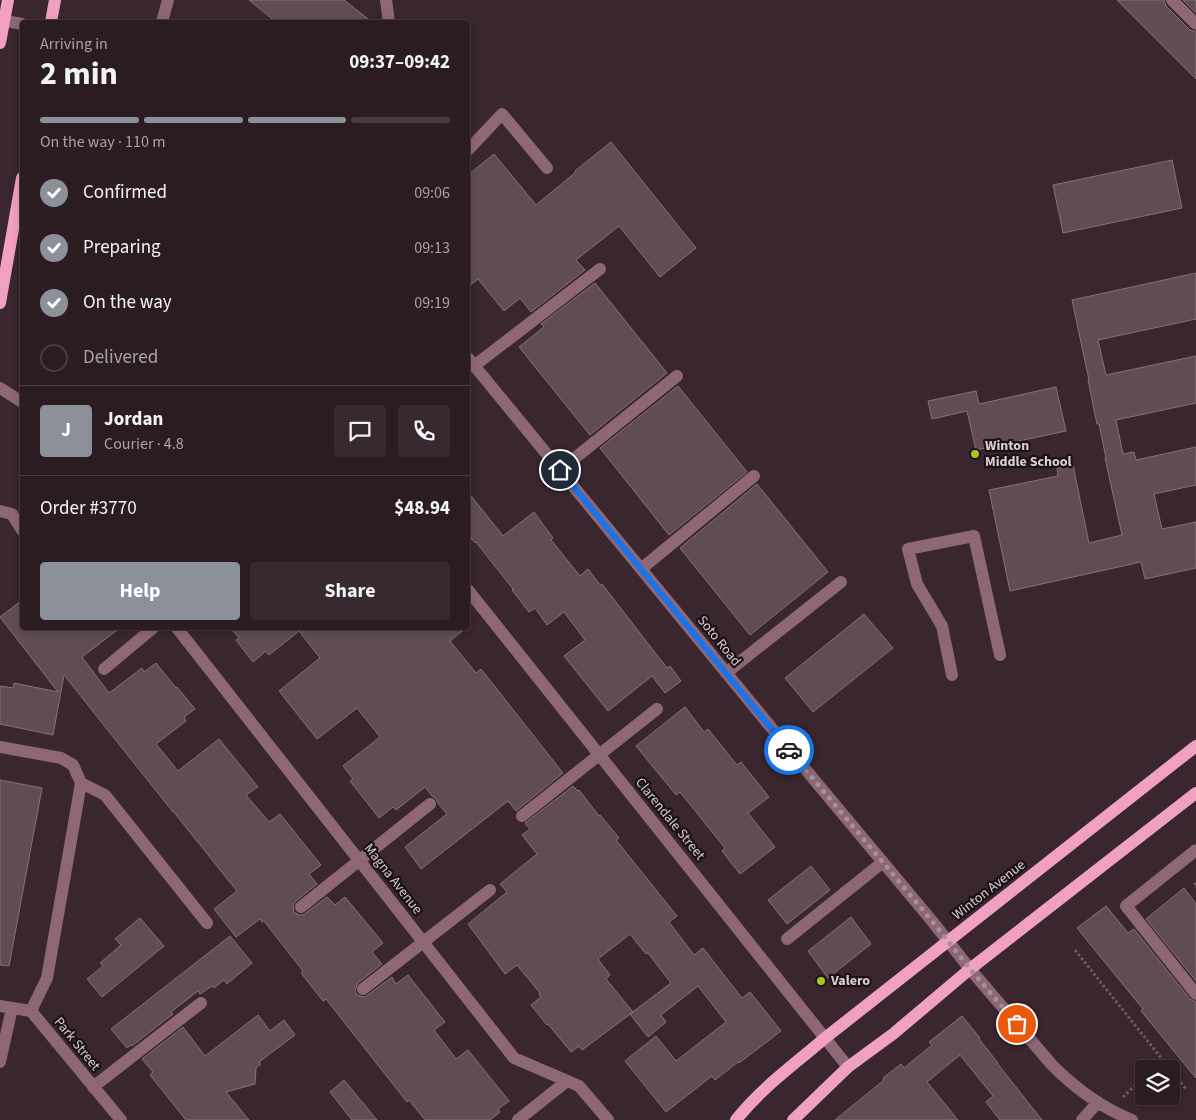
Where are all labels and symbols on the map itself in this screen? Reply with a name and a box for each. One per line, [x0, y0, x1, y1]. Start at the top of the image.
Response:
place label: Winton Middle School [985, 436, 1072, 472]
marker: Winton Middle School [969, 448, 981, 460]
pin [539, 449, 581, 491]
street label: Soto Road [692, 611, 746, 671]
courier [764, 725, 814, 775]
street label: Clarendale Street [630, 773, 710, 865]
street label: Magna Avenue [359, 839, 427, 919]
street label: Winton Avenue [948, 855, 1030, 925]
place label: Valero [830, 971, 870, 991]
marker: Valero [815, 975, 827, 987]
pin [996, 1003, 1038, 1045]
street label: Park Street [49, 1013, 105, 1075]

